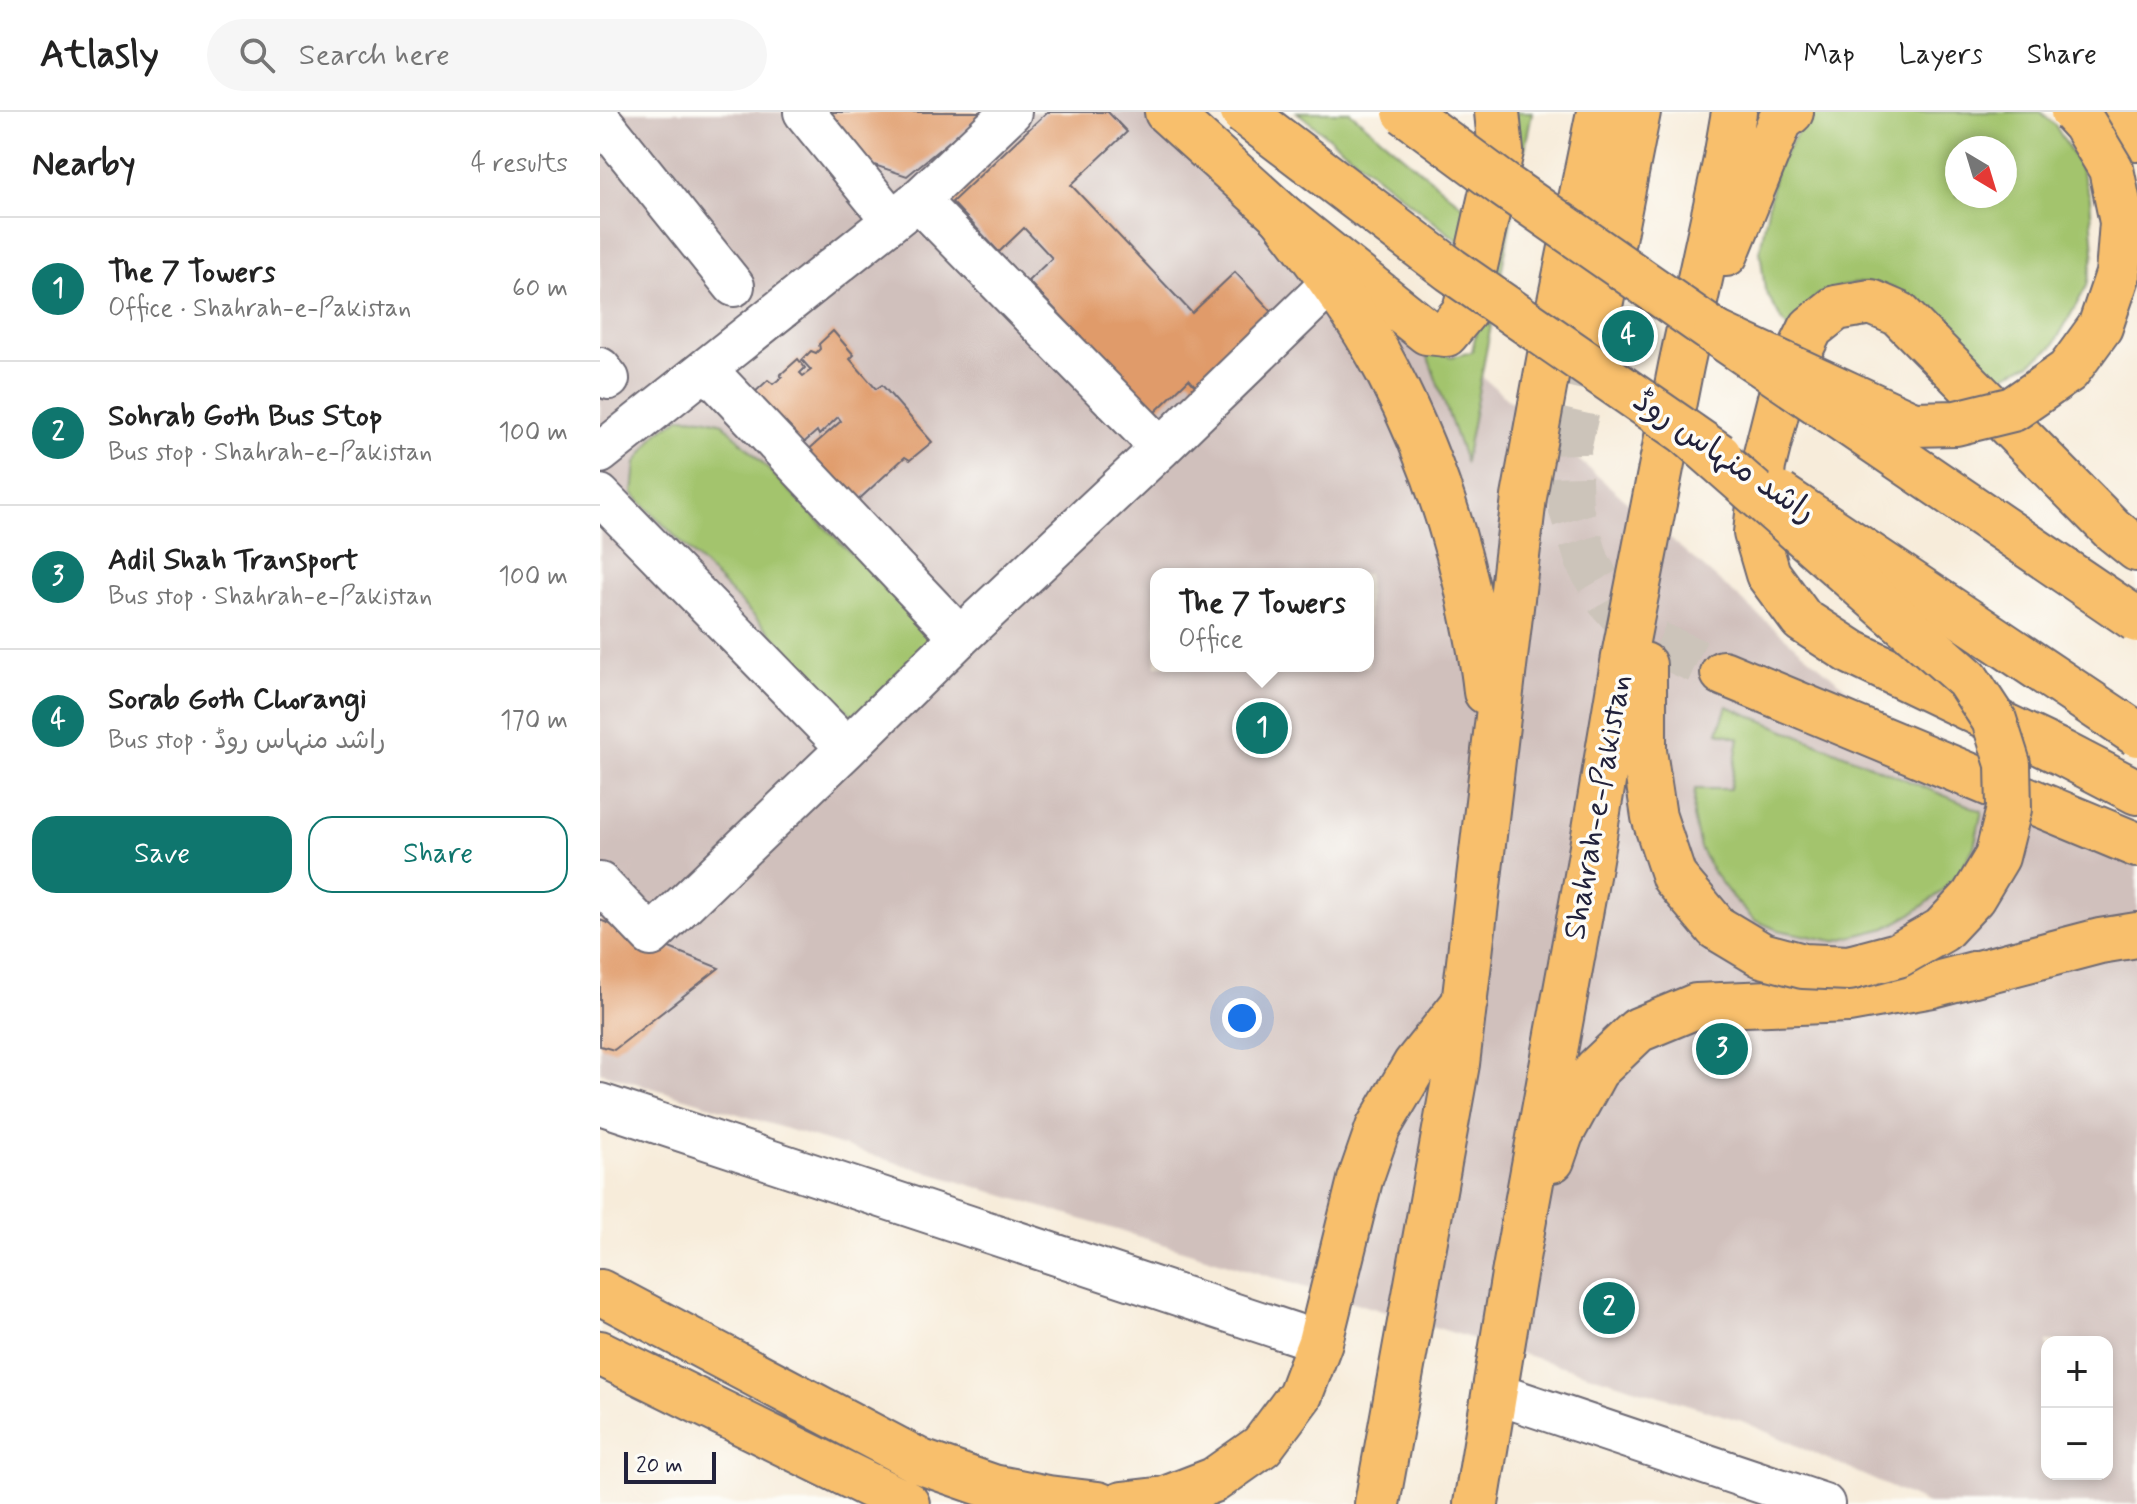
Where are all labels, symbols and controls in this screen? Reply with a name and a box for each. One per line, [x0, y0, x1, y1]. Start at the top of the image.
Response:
search box [207, 19, 767, 91]
text: Atlasly [40, 31, 159, 80]
icon: search [235, 33, 279, 77]
text: Search here [299, 36, 450, 75]
text: Map [1804, 37, 1855, 74]
text: Layers [1899, 37, 1983, 74]
text: Share [2027, 37, 2097, 74]
north arrow [1945, 136, 2017, 208]
text: Nearby [32, 142, 136, 187]
text: 4 results [471, 147, 568, 181]
text: The 7 Towers [108, 253, 275, 292]
text: 1 [52, 272, 64, 306]
text: 60 m [512, 272, 568, 306]
text: Office · Shahrah-e-Pakistan [108, 292, 411, 326]
pin: 4 [1602, 306, 1654, 366]
street label: راشد منہاس روڈ [1625, 380, 1823, 534]
text: Sohrab Goth Bus Stop [108, 397, 382, 436]
text: 2 [52, 416, 64, 450]
text: 100 m [498, 416, 568, 450]
text: Bus stop · Shahrah-e-Pakistan [108, 436, 432, 470]
text: Adil Shah Transport [108, 541, 358, 580]
text: 3 [52, 560, 64, 594]
text: 100 m [498, 560, 568, 594]
popup [1150, 568, 1374, 672]
text: Bus stop · Shahrah-e-Pakistan [108, 580, 432, 614]
text: The 7 Towers [1178, 584, 1346, 623]
text: Office [1178, 623, 1243, 657]
street label: Shahrah-e-Pakistan [1554, 671, 1642, 943]
text: Sorab Goth Chorangi [108, 680, 367, 719]
pin: 1 [1236, 698, 1288, 758]
text: 4 [50, 704, 66, 738]
text: 170 m [500, 704, 568, 738]
text: Bus stop · راشد منہاس روڈ [108, 724, 386, 758]
button: Save [32, 816, 292, 893]
button: Share [308, 816, 568, 893]
your location [1222, 998, 1262, 1038]
pin: 3 [1696, 1019, 1748, 1079]
pin: 2 [1583, 1278, 1635, 1338]
map controls [2041, 1336, 2113, 1480]
button: + [2041, 1336, 2113, 1408]
button: − [2041, 1408, 2113, 1480]
scale bar [624, 1448, 716, 1484]
text: 20 m [636, 1452, 683, 1480]

